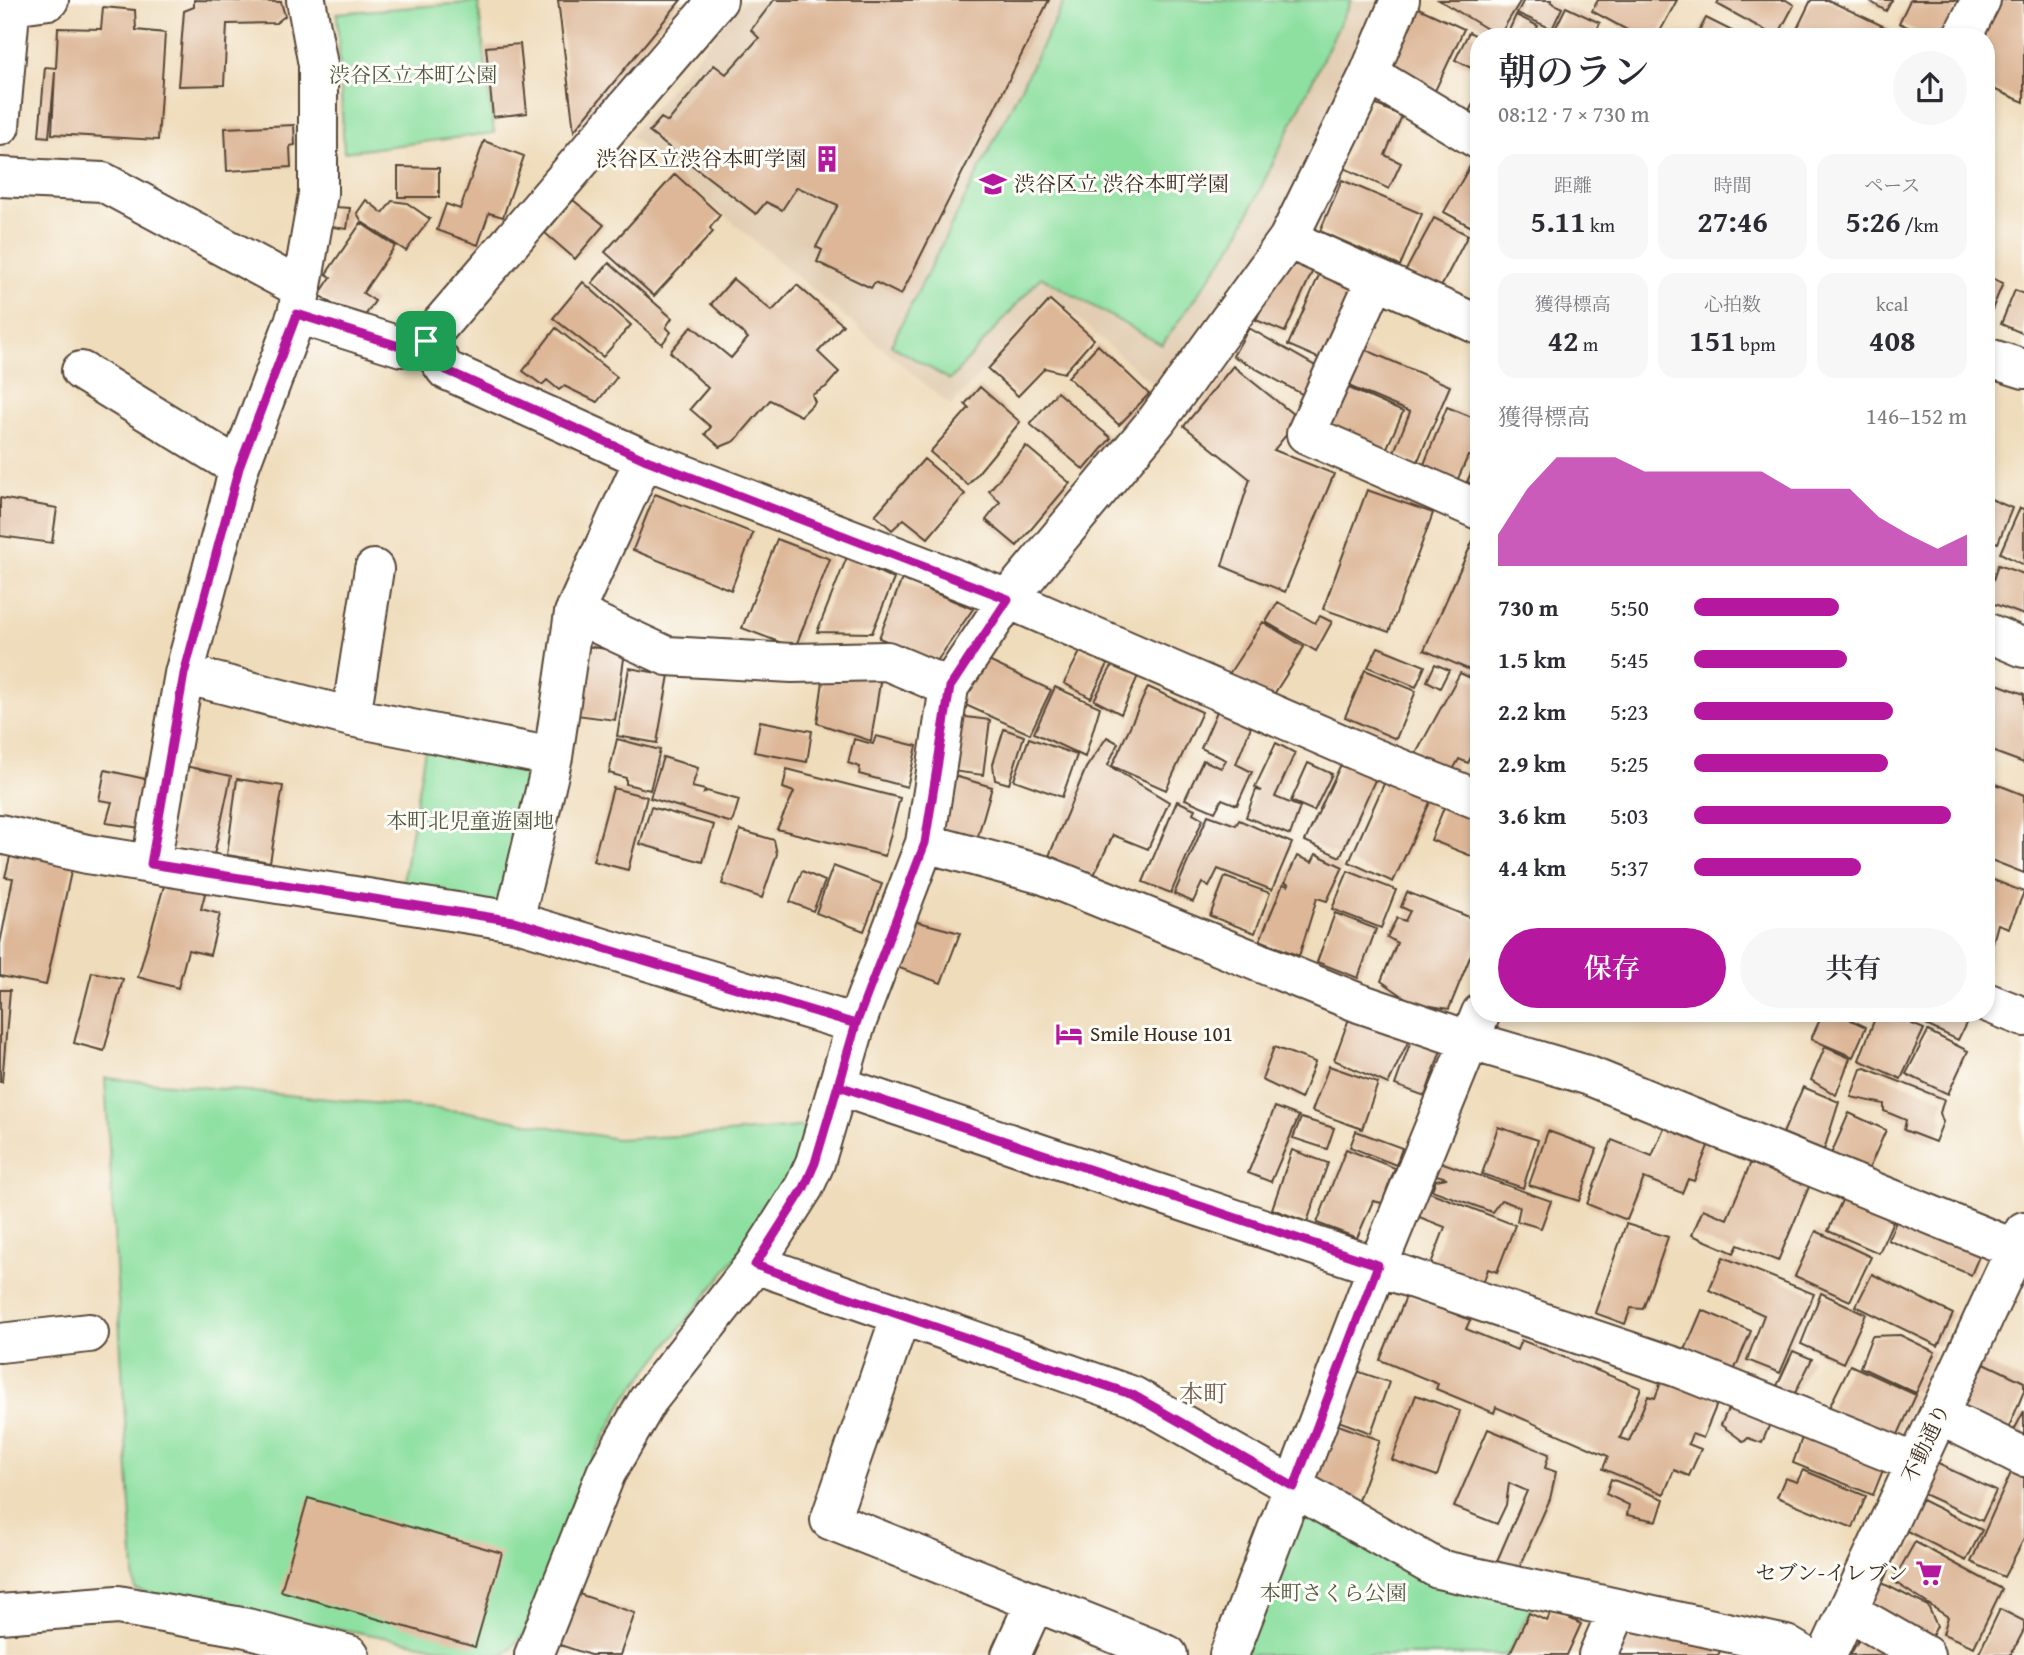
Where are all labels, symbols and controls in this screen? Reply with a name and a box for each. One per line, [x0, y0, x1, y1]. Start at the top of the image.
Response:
text: 朝のラン [1498, 43, 1650, 99]
button: share [1893, 51, 1967, 125]
park label: 渋谷区立本町公園 [329, 59, 497, 90]
text: 08:12 · 7 × 730 m [1498, 97, 1650, 130]
place label: 渋谷区立渋谷本町学園 [596, 143, 806, 174]
building icon: 渋谷区立渋谷本町学園 [812, 144, 842, 174]
place label: 渋谷区立 渋谷本町学園 [1014, 168, 1229, 199]
school or university icon: 渋谷区立 渋谷本町学園 [978, 169, 1008, 199]
text: 距離 [1554, 171, 1592, 199]
text: 時間 [1713, 171, 1752, 199]
text: ペース [1864, 171, 1920, 199]
text: 5.11 [1531, 199, 1586, 243]
text: 27:46 [1697, 199, 1768, 243]
text: 5:26 [1845, 199, 1901, 243]
text: km [1586, 211, 1615, 239]
text: /km [1901, 211, 1939, 239]
text: 獲得標高 [1535, 290, 1611, 318]
text: 心拍数 [1704, 290, 1761, 318]
text: kcal [1876, 290, 1908, 318]
pin [396, 311, 456, 371]
text: 42 [1547, 318, 1579, 362]
text: 151 [1689, 318, 1736, 362]
text: 408 [1869, 318, 1915, 362]
icon: arrive [407, 322, 445, 360]
text: m [1579, 330, 1598, 358]
text: bpm [1736, 330, 1776, 358]
text: 146–152 m [1866, 399, 1967, 432]
text: 獲得標高 [1498, 400, 1590, 433]
text: 730 m [1498, 591, 1559, 624]
text: 5:50 [1610, 591, 1649, 624]
text: 1.5 km [1498, 643, 1566, 676]
text: 5:45 [1610, 643, 1649, 676]
text: 2.2 km [1498, 695, 1566, 728]
text: 5:23 [1610, 695, 1649, 728]
text: 2.9 km [1498, 747, 1566, 780]
text: 5:25 [1610, 747, 1649, 780]
text: 3.6 km [1498, 799, 1566, 832]
text: 5:03 [1610, 799, 1649, 832]
park label: 本町北児童遊園地 [386, 805, 554, 836]
text: 4.4 km [1498, 851, 1566, 884]
text: 5:37 [1610, 851, 1649, 884]
button: 保存 [1498, 928, 1726, 1008]
button: 共有 [1740, 928, 1967, 1008]
place label: Smile House 101 [1090, 1018, 1233, 1049]
hotel icon: Smile House 101 [1054, 1019, 1084, 1049]
district label: 本町 [1179, 1376, 1227, 1411]
street label: 不動通り [1894, 1398, 1957, 1487]
place label: セブン-イレブン [1755, 1557, 1908, 1588]
supermarket icon: セブン-イレブン [1914, 1558, 1944, 1588]
park label: 本町さくら公園 [1260, 1577, 1407, 1608]

